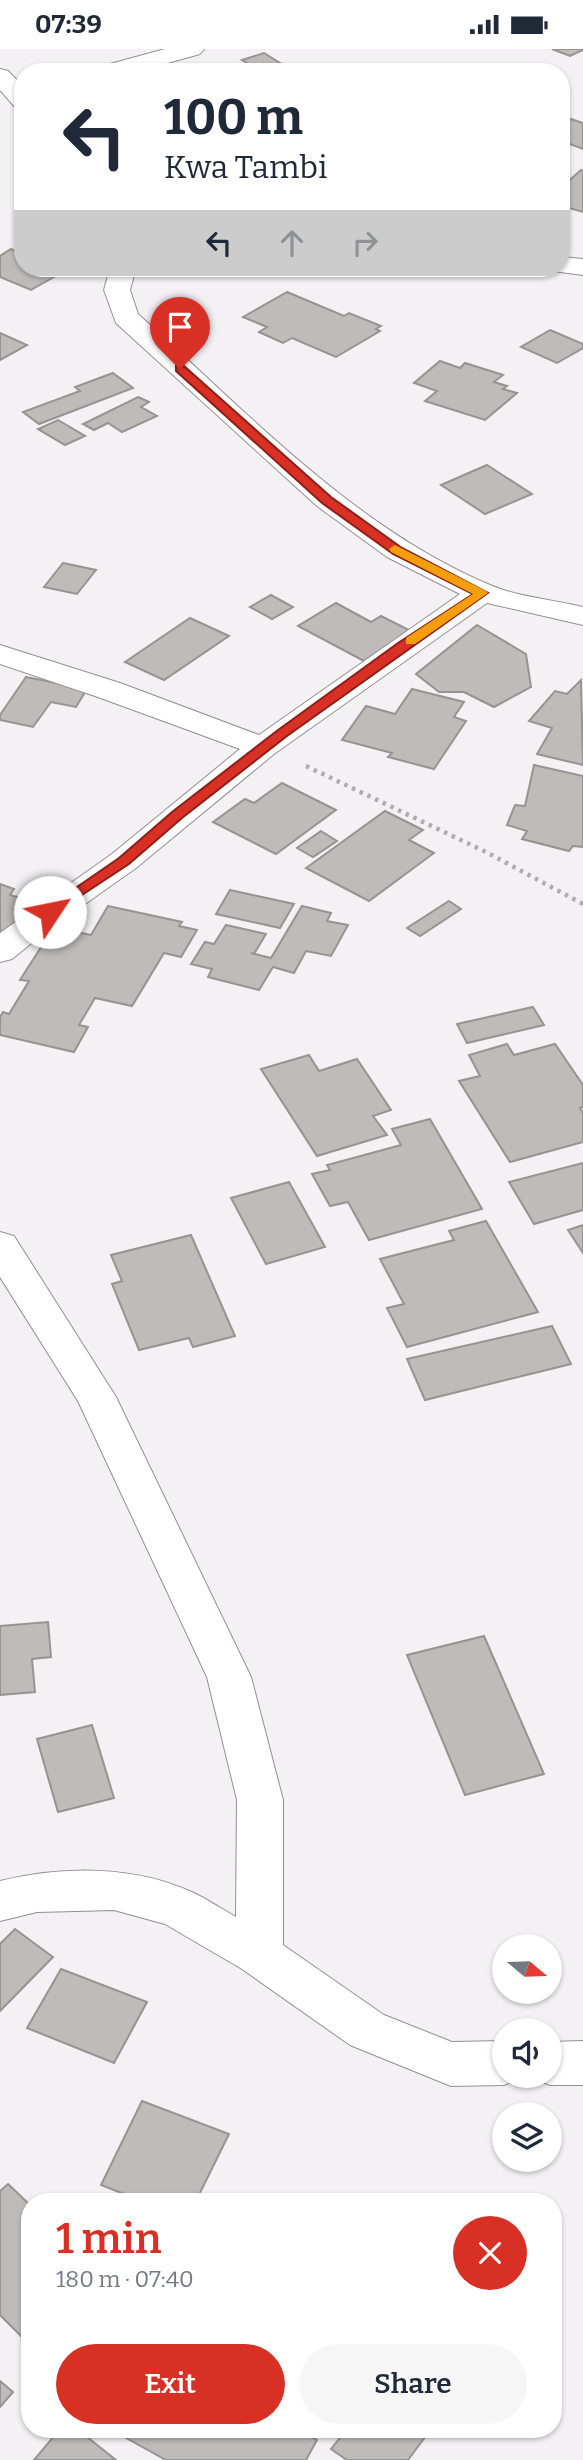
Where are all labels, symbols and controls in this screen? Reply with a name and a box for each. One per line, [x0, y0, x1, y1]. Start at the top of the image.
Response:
text: 07:39 [35, 9, 102, 40]
text: 100 m [164, 88, 303, 147]
icon: left [49, 91, 140, 182]
text: Kwa Tambi [164, 148, 328, 186]
icon: left [200, 224, 238, 262]
icon: ahead [273, 224, 311, 262]
icon: right [346, 224, 384, 262]
pin [150, 297, 210, 369]
icon: arrive [161, 308, 199, 346]
position arrow [13, 875, 87, 949]
north arrow [492, 1934, 562, 2004]
map controls [492, 1934, 562, 2172]
button: sound [492, 2018, 562, 2088]
button: layers [492, 2102, 562, 2172]
text: 1 min [56, 2214, 162, 2264]
button: close [453, 2216, 527, 2290]
text: 180 m · 07:40 [56, 2265, 194, 2293]
button: Exit [56, 2344, 285, 2424]
button: Share [299, 2344, 527, 2424]

